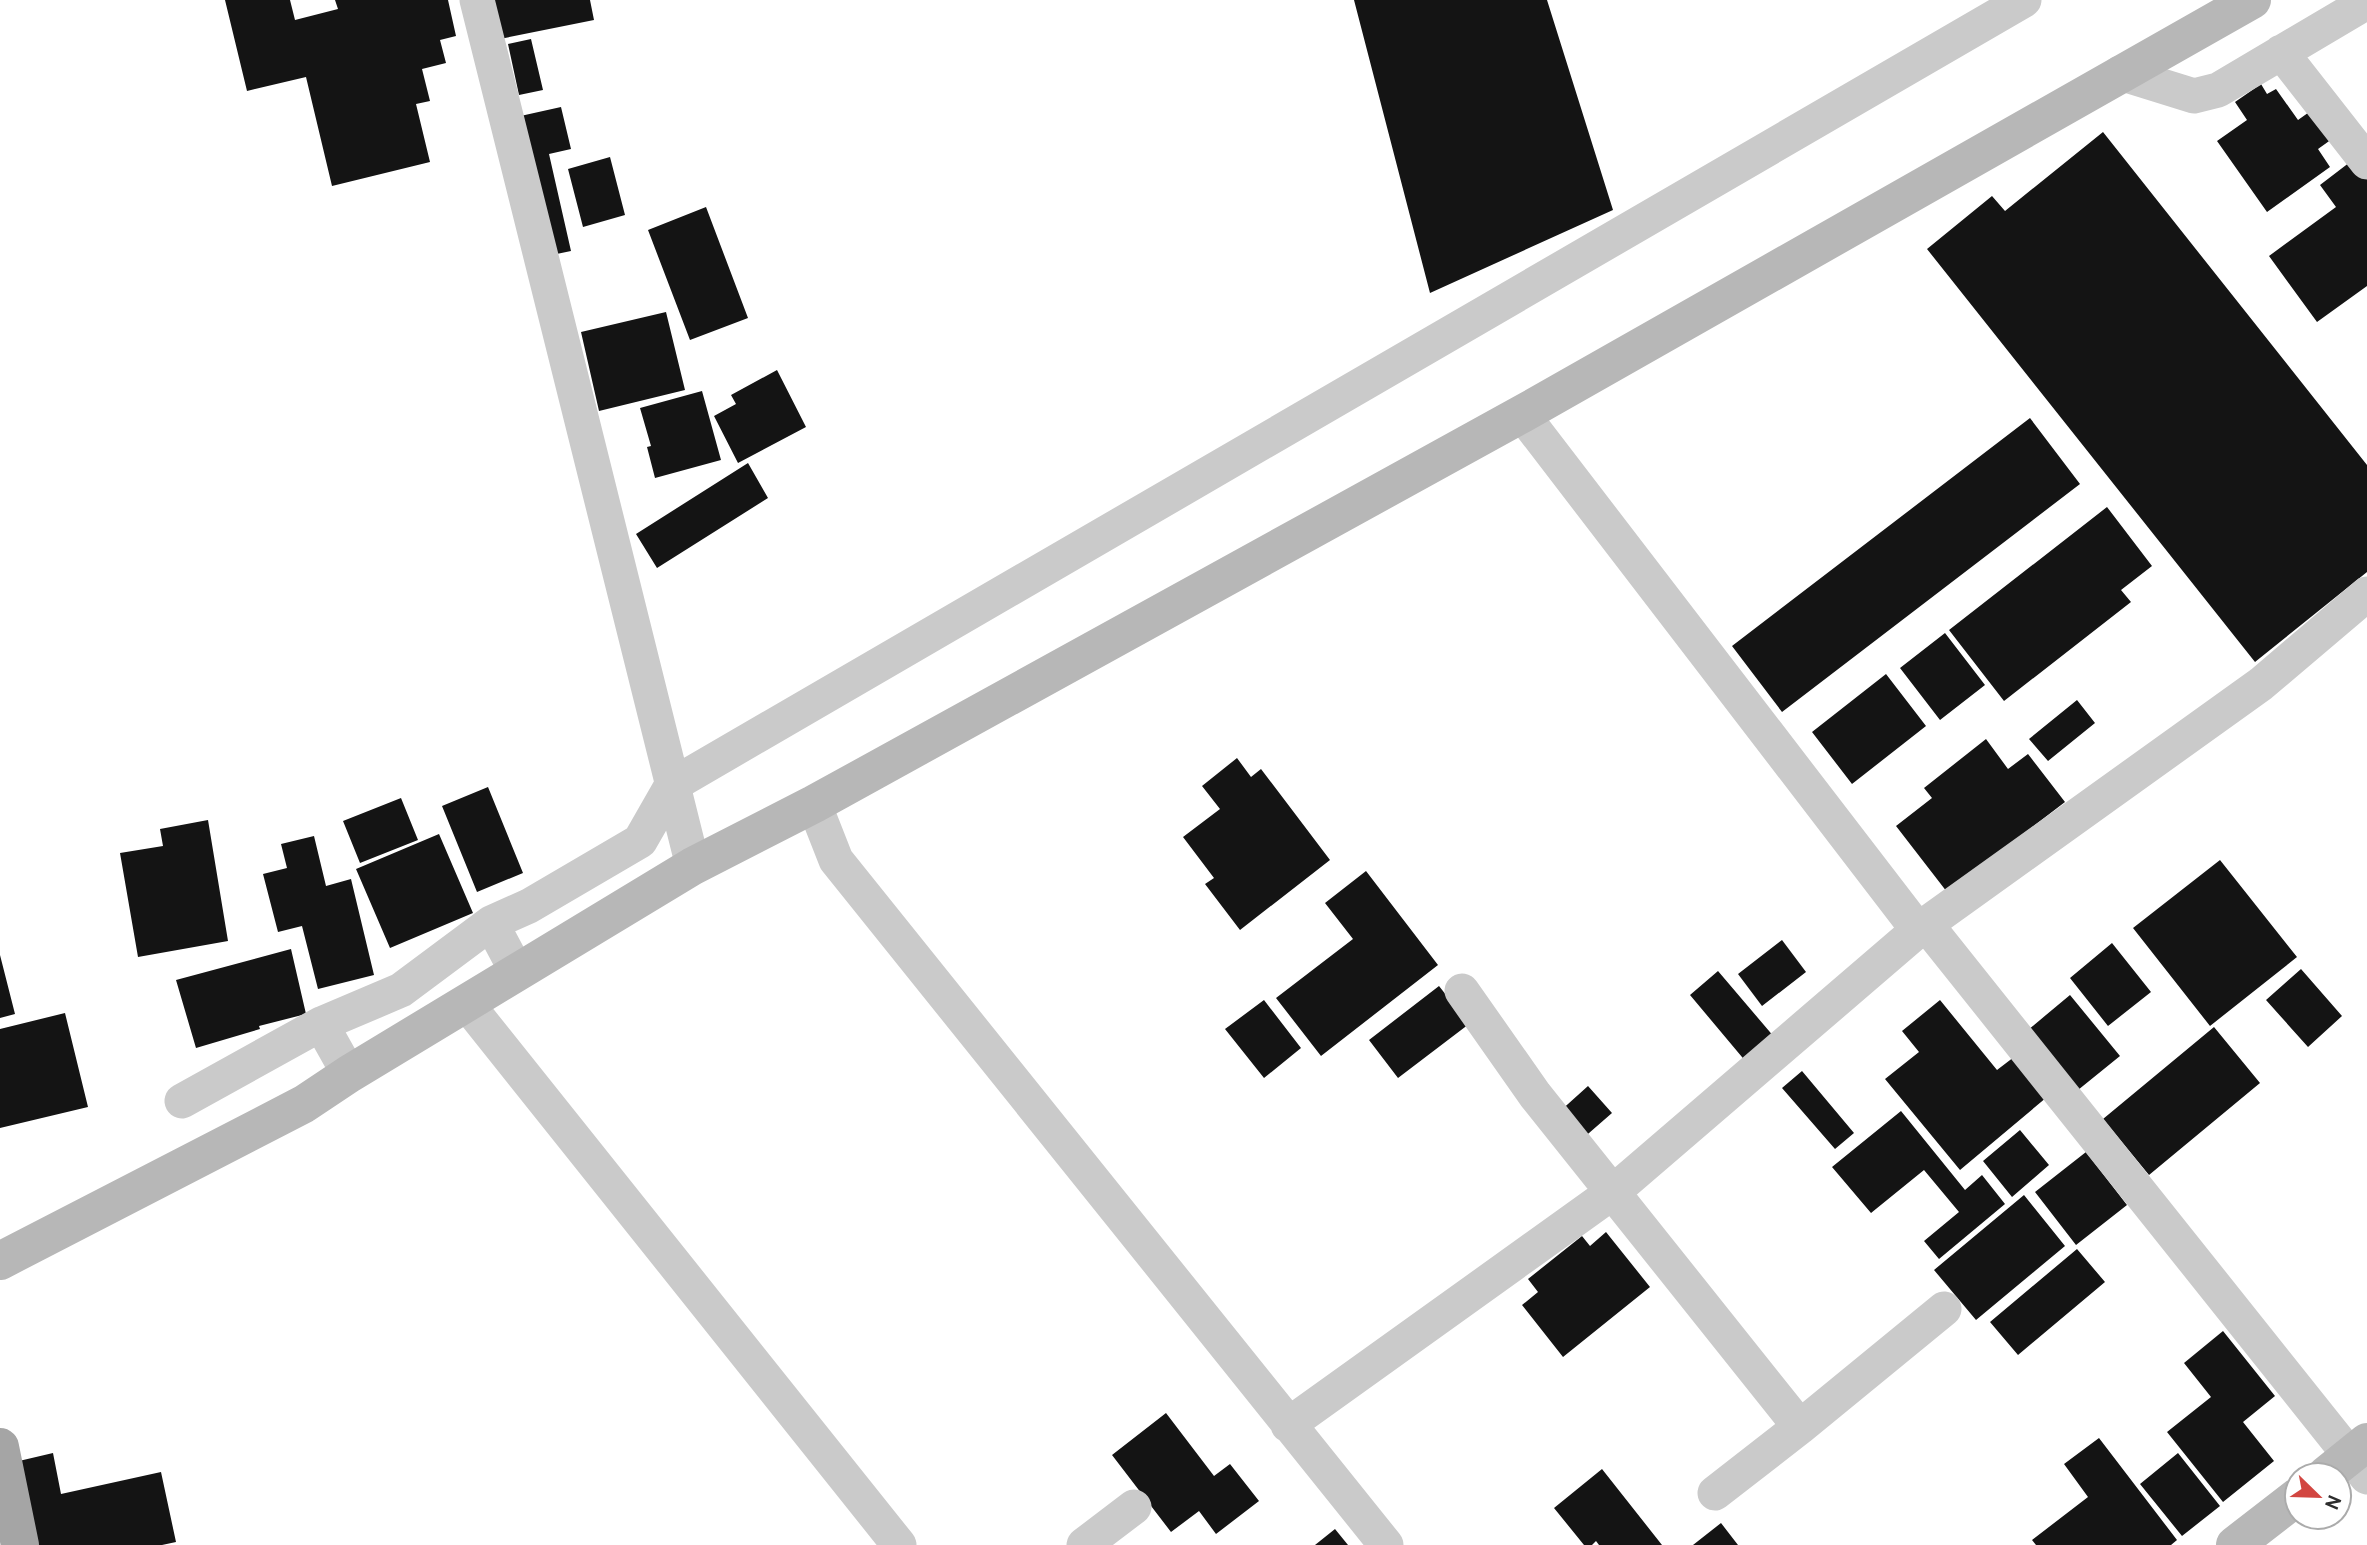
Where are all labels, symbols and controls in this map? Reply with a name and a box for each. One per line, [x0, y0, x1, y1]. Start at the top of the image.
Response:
north arrow [2283, 1461, 2353, 1531]
text: N [2318, 1491, 2346, 1513]

